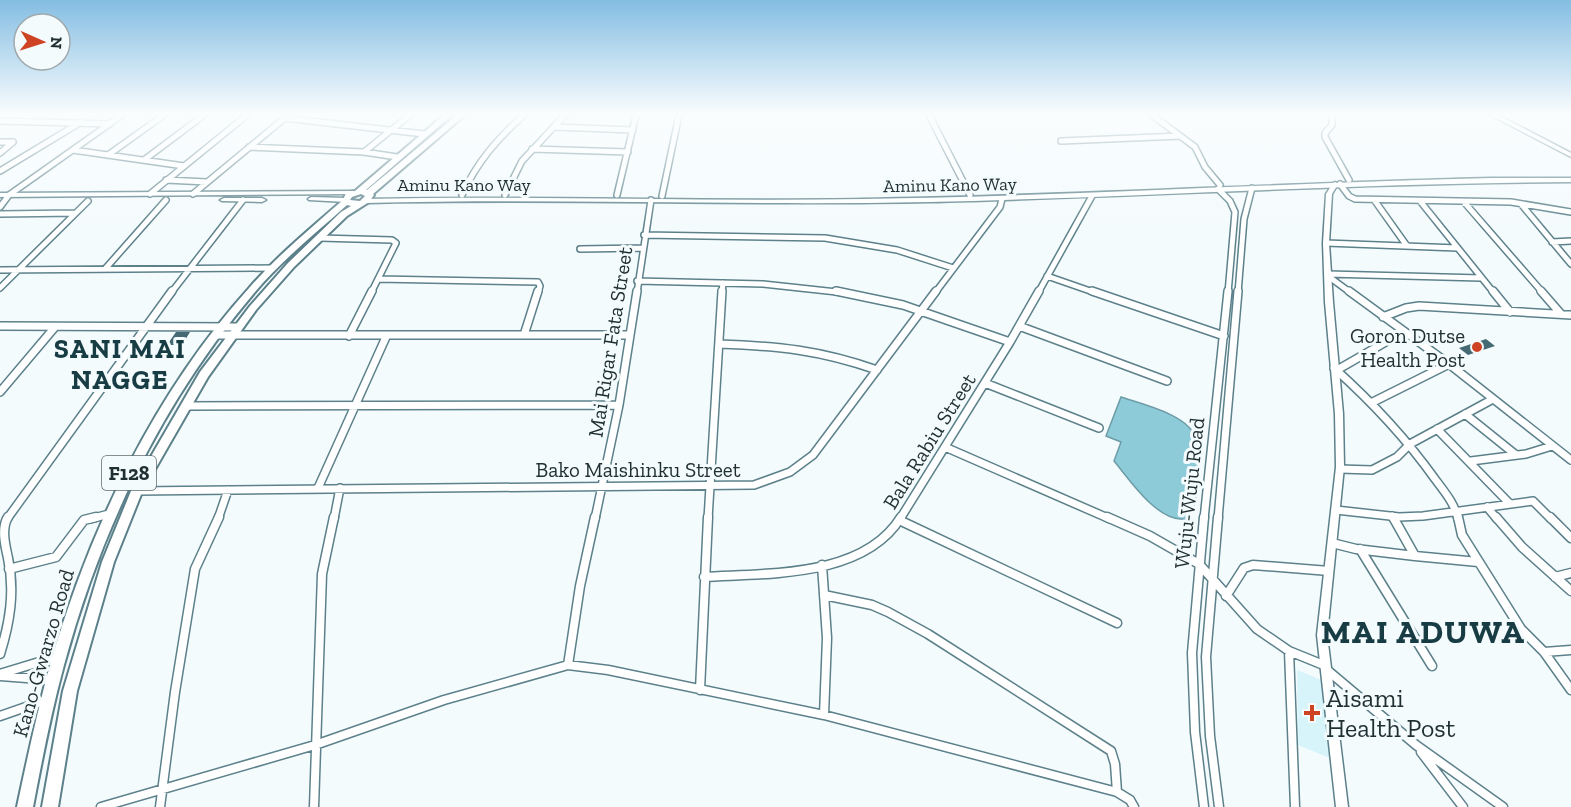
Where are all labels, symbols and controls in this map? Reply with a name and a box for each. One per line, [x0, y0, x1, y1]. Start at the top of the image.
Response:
north arrow [12, 12, 72, 72]
text: N [47, 36, 66, 49]
street label: Aminu Kano Way [883, 173, 1018, 197]
street label: Aminu Kano Way [397, 174, 532, 196]
street label: Mai Rigar Fata Street [583, 245, 637, 439]
place label: Goron Dutse Health Post [1350, 323, 1465, 372]
district label: SANI MAI NAGGE [54, 333, 186, 396]
marker: Goron Dutse Health Post [1470, 340, 1484, 354]
street label: Bala Rabiu Street [877, 368, 981, 514]
street label: Wuju-Wuju Road [1169, 416, 1210, 570]
road number: F128 [102, 456, 156, 490]
street label: Bako Maishinku Street [536, 457, 741, 482]
street label: Kano-Gwarzo Road [7, 566, 79, 740]
district label: MAI ADUWA [1321, 612, 1525, 651]
place label: Aisami Health Post [1326, 682, 1456, 744]
marker: Aisami Health Post [1303, 704, 1321, 722]

